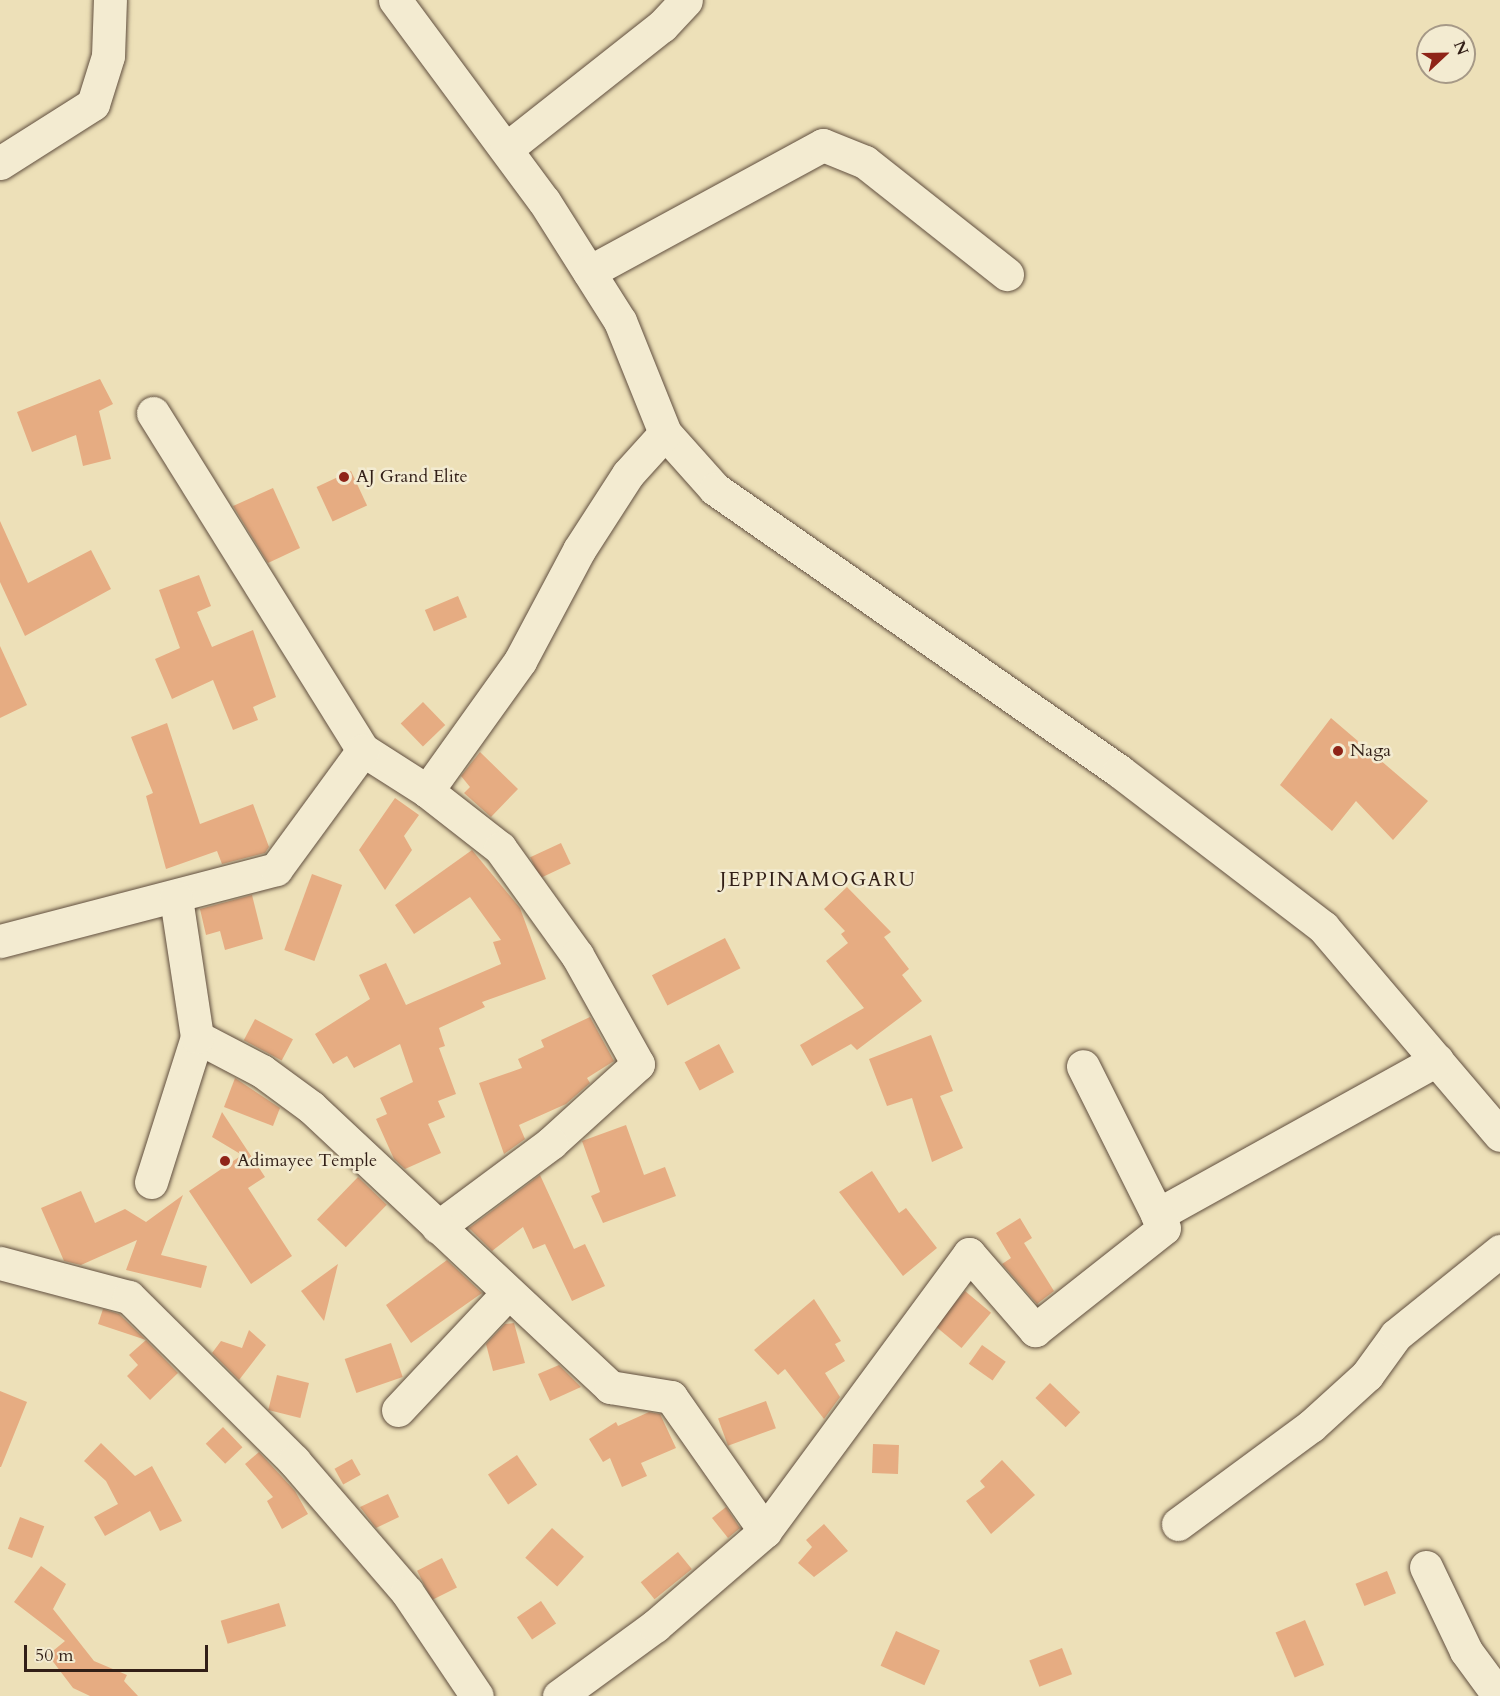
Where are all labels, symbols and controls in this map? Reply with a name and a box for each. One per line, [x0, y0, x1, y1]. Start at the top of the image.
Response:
north arrow [1416, 24, 1476, 84]
text: N [1448, 37, 1474, 59]
place label: AJ Grand Elite [356, 466, 468, 488]
marker: AJ Grand Elite [337, 470, 351, 484]
place label: Naga [1350, 740, 1391, 762]
marker: Naga [1331, 744, 1345, 758]
district label: JEPPINAMOGARU [720, 867, 916, 891]
place label: Adimayee Temple [237, 1150, 377, 1172]
marker: Adimayee Temple [218, 1154, 232, 1168]
scale bar [27, 1633, 212, 1671]
text: 50 m [35, 1643, 74, 1668]

